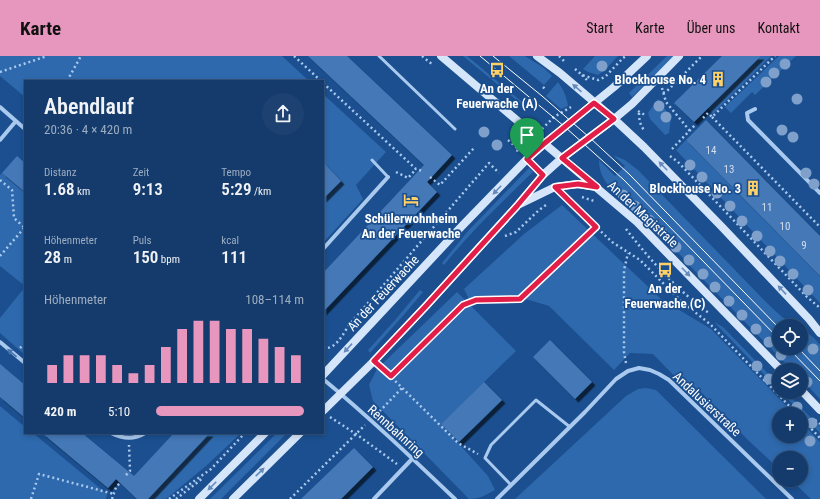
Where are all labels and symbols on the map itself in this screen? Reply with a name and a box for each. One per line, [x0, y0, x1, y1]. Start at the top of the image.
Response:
bus stop icon: An der Feuerwache (A) [488, 61, 506, 79]
building icon: Blockhouse No. 4 [709, 70, 727, 88]
place label: Blockhouse No. 4 [615, 72, 706, 87]
place label: An der Feuerwache (A) [456, 81, 538, 111]
one-way arrow [572, 84, 583, 93]
pin [510, 118, 544, 159]
house number: 14 [706, 144, 717, 157]
one-way arrow [658, 161, 668, 171]
house number: 13 [724, 163, 734, 176]
street label: An der Magistrale [605, 178, 681, 250]
building icon: Blockhouse No. 3 [744, 179, 762, 197]
place label: Blockhouse No. 3 [650, 181, 741, 196]
one-way arrow [492, 185, 502, 195]
hotel icon: Schülerwohnheim An der Feuerwache [402, 191, 420, 209]
house number: 11 [762, 201, 772, 214]
place label: Schülerwohnheim An der Feuerwache [361, 211, 461, 241]
house number: 10 [780, 220, 790, 233]
house number: 9 [801, 239, 807, 252]
street label: An der Feuerwache [344, 252, 422, 334]
bus stop icon: An der Feuerwache (C) [656, 261, 674, 279]
one-way arrow [681, 267, 690, 277]
place label: An der Feuerwache (C) [625, 281, 705, 311]
one-way arrow [777, 285, 787, 295]
one-way arrow [343, 343, 353, 353]
one-way arrow [7, 348, 18, 357]
street label: Andalusierstraße [670, 369, 744, 439]
street label: Rennbahnring [365, 402, 427, 460]
one-way arrow [255, 467, 265, 477]
one-way arrow [208, 481, 217, 491]

